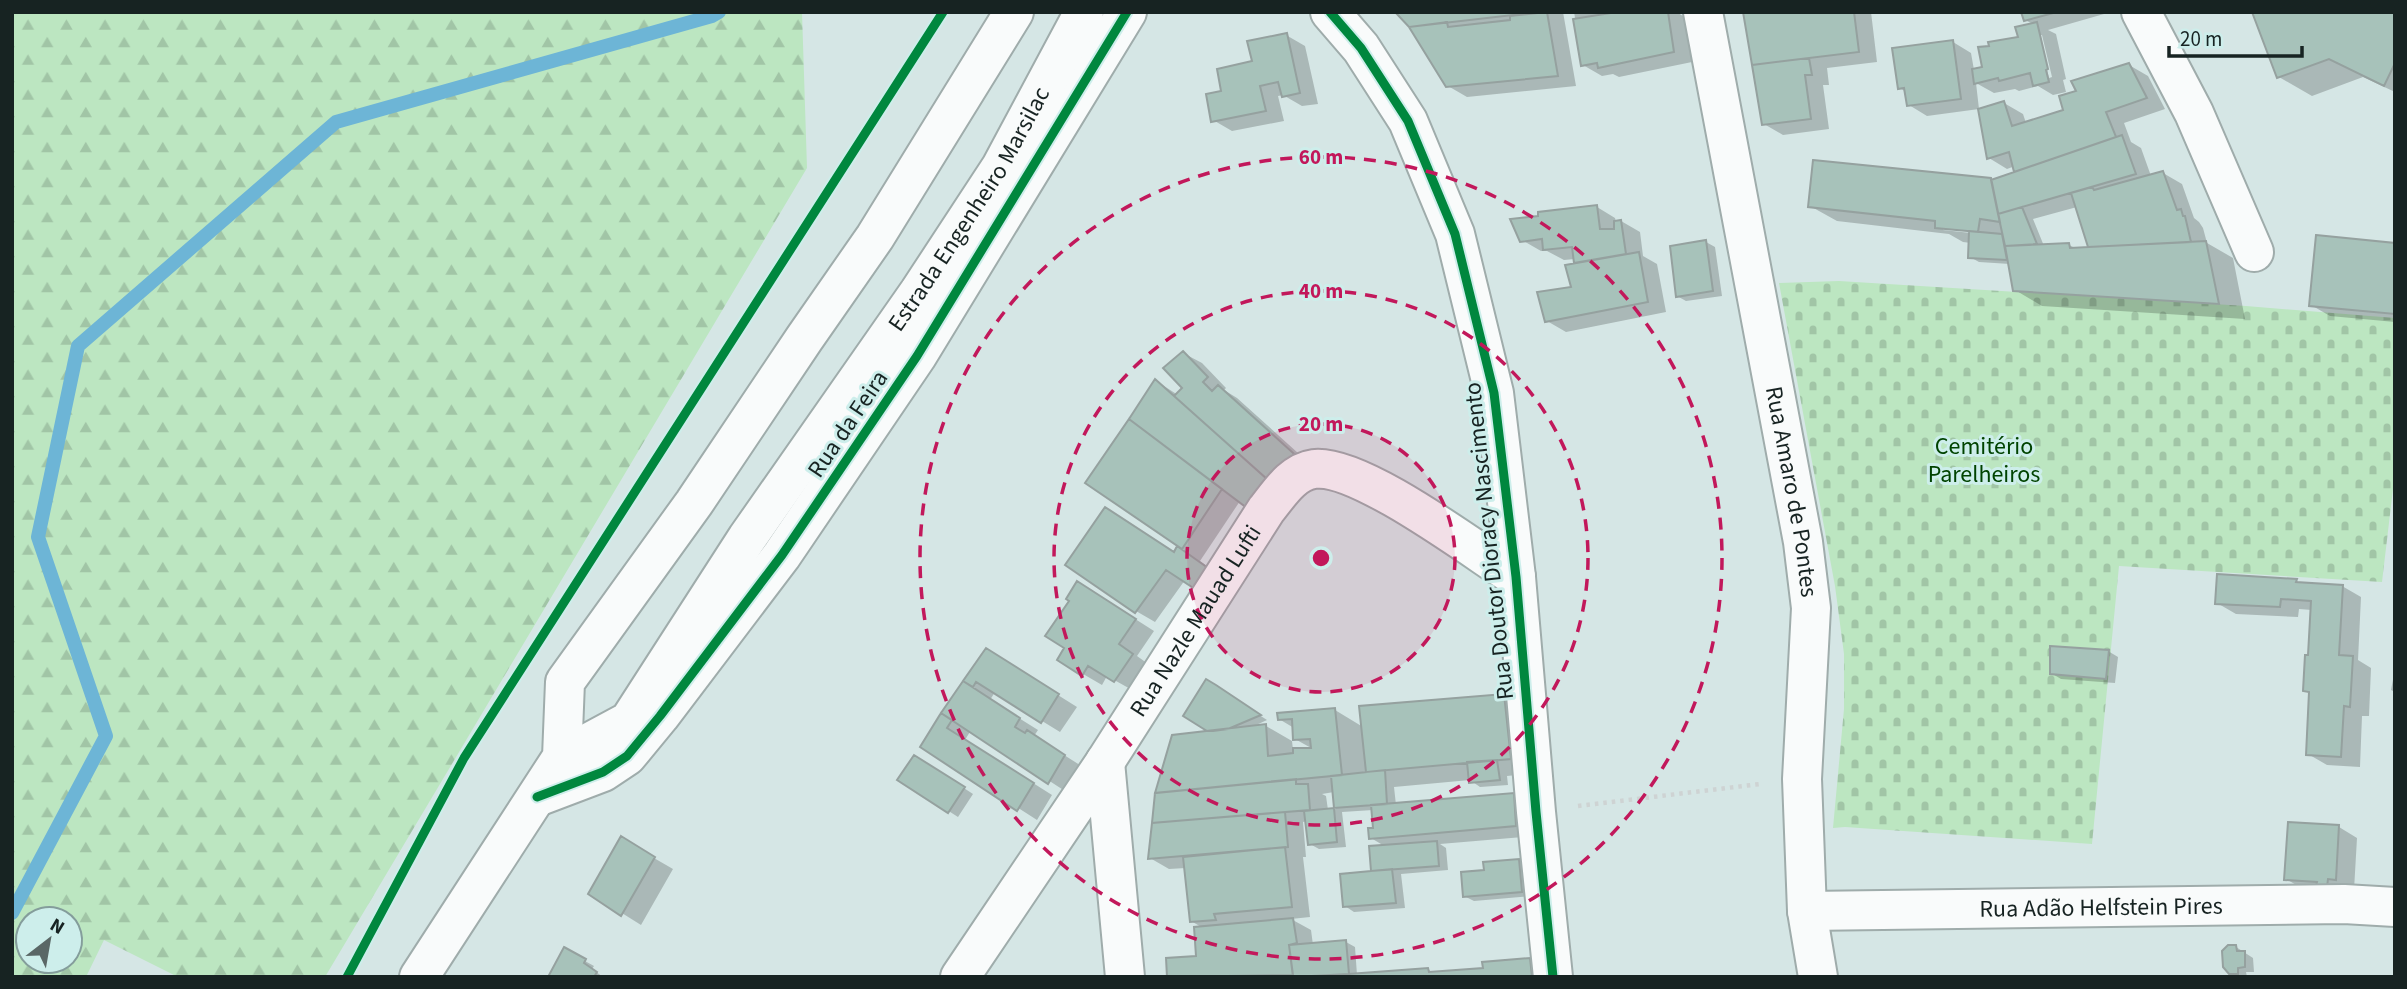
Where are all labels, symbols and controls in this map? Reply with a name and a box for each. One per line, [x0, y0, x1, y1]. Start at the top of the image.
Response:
scale bar [2169, 14, 2302, 58]
text: 20 m [2180, 24, 2222, 54]
street label: Estrada Engenheiro Marsilac [879, 80, 1058, 338]
text: 60 m [1299, 142, 1343, 172]
text: 40 m [1299, 276, 1343, 306]
street label: Rua da Feira [799, 363, 897, 485]
street label: Rua Doutor Dioracy Nascimento [1455, 380, 1523, 702]
street label: Rua Amaro de Pontes [1756, 383, 1827, 599]
text: 20 m [1299, 409, 1343, 439]
park label: Cemitério Parelheiros [1928, 429, 2040, 492]
street label: Rua Nazle Mauad Lufti [1121, 518, 1270, 724]
centre of rings [1309, 546, 1333, 570]
street label: Rua Adão Helfstein Pires [1979, 888, 2223, 926]
north arrow [14, 905, 84, 975]
text: N [45, 912, 69, 942]

